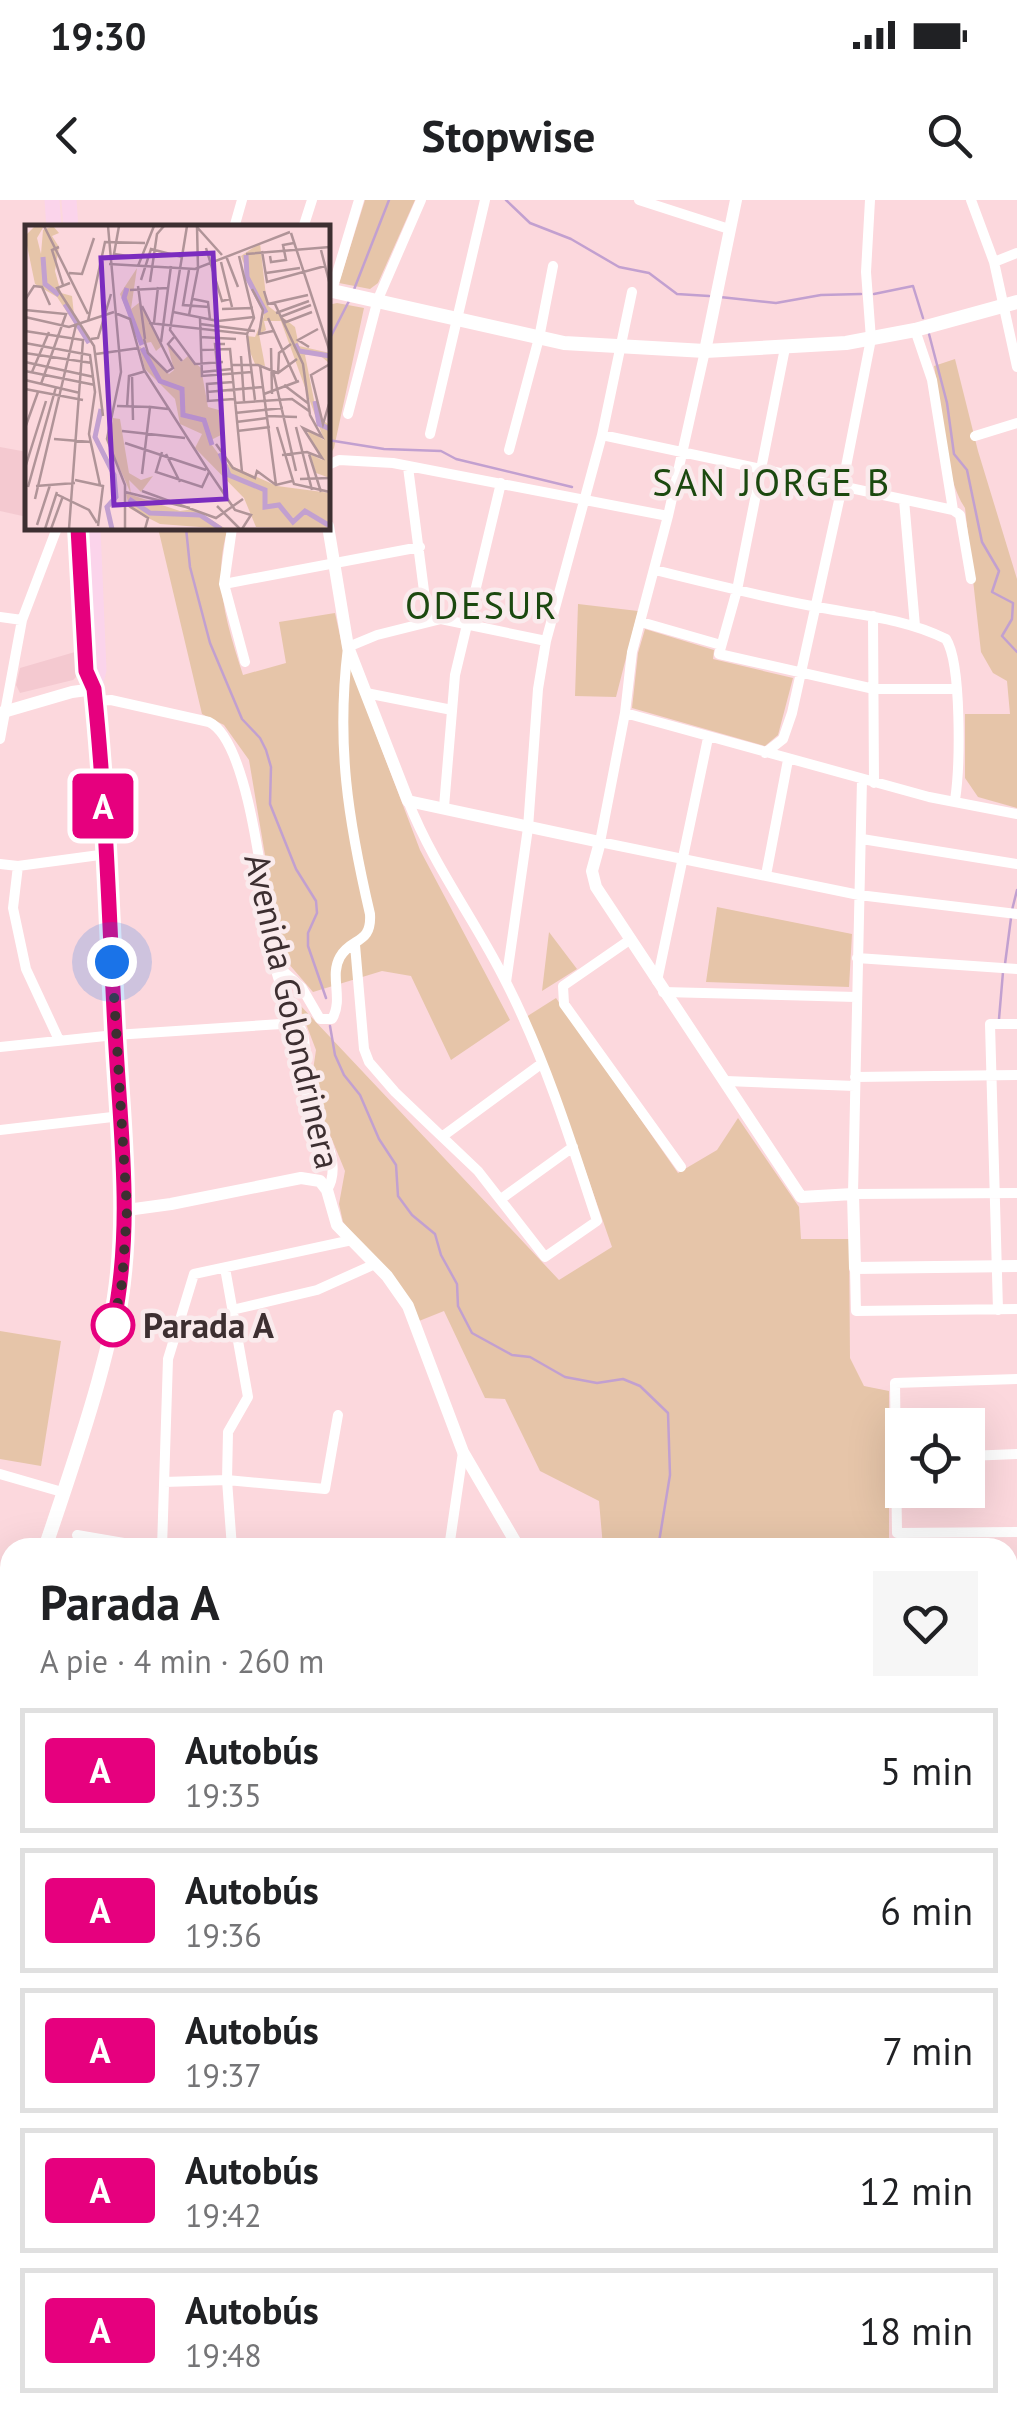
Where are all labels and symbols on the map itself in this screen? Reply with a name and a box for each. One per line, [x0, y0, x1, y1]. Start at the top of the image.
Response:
inset map [25, 225, 330, 530]
district label: SAN JORGE B [652, 457, 892, 506]
district label: ODESUR [405, 580, 559, 629]
line badge: A [70, 774, 136, 838]
street label: Avenida Golondrinera [234, 849, 352, 1173]
your location [87, 937, 137, 987]
place label: Parada A [143, 1302, 275, 1348]
marker: Parada A [92, 1304, 134, 1346]

